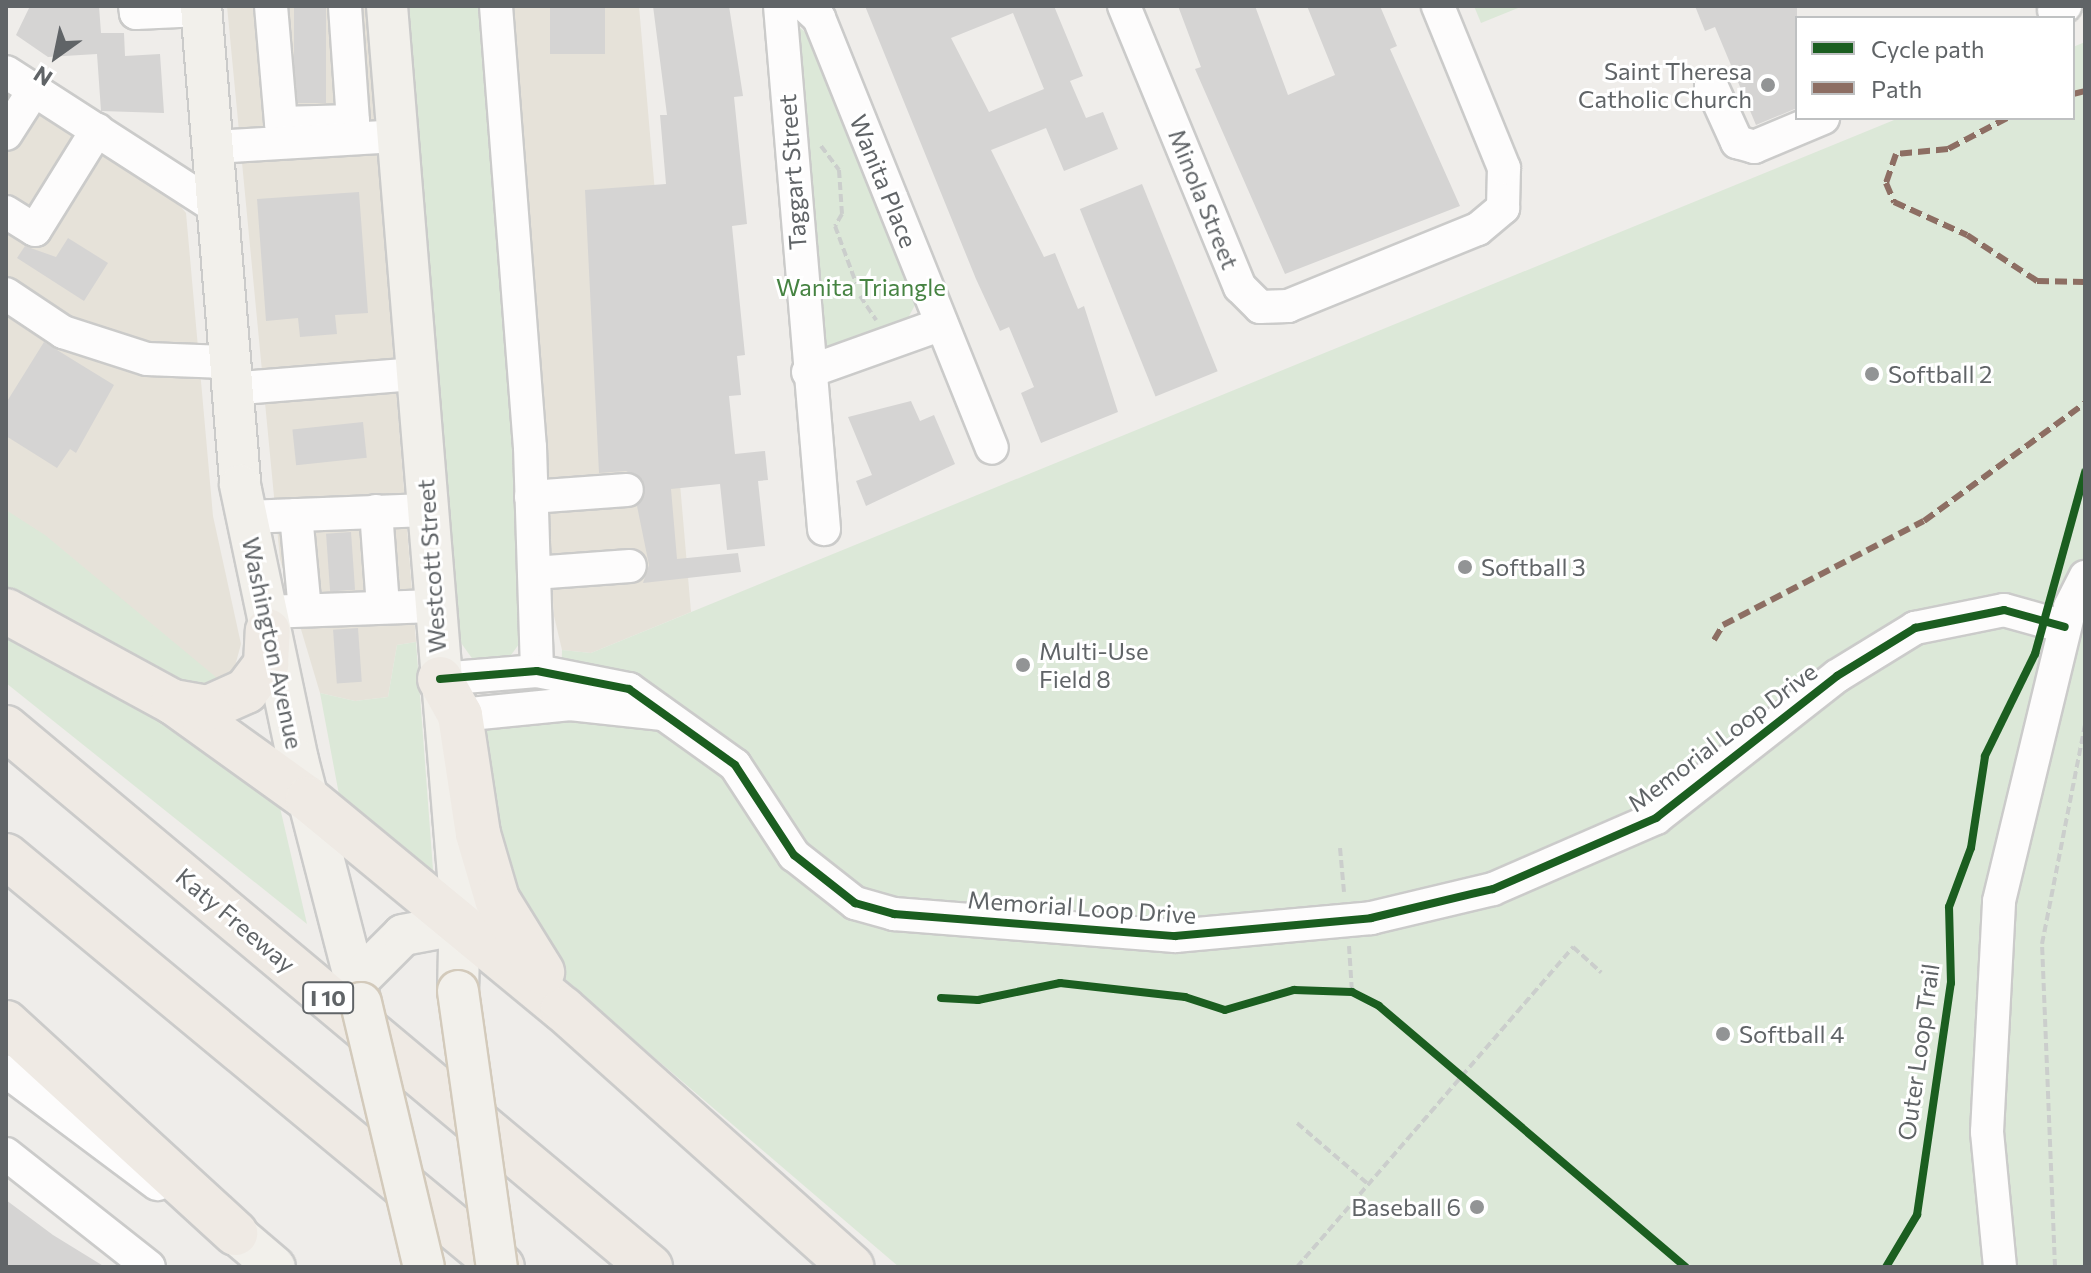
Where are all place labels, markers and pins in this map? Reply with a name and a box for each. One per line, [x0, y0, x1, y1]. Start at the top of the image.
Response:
place label: Saint Theresa Catholic Church [1578, 57, 1752, 113]
marker: Saint Theresa Catholic Church [1759, 76, 1777, 94]
place label: Softball 2 [1888, 360, 1992, 388]
marker: Softball 2 [1863, 365, 1881, 383]
place label: Softball 3 [1481, 553, 1586, 581]
marker: Softball 3 [1456, 558, 1474, 576]
place label: Multi-Use Field 8 [1039, 637, 1149, 693]
marker: Multi-Use Field 8 [1014, 656, 1032, 674]
place label: Softball 4 [1739, 1020, 1844, 1048]
marker: Softball 4 [1714, 1025, 1732, 1043]
place label: Baseball 6 [1351, 1193, 1461, 1221]
marker: Baseball 6 [1468, 1198, 1486, 1216]

